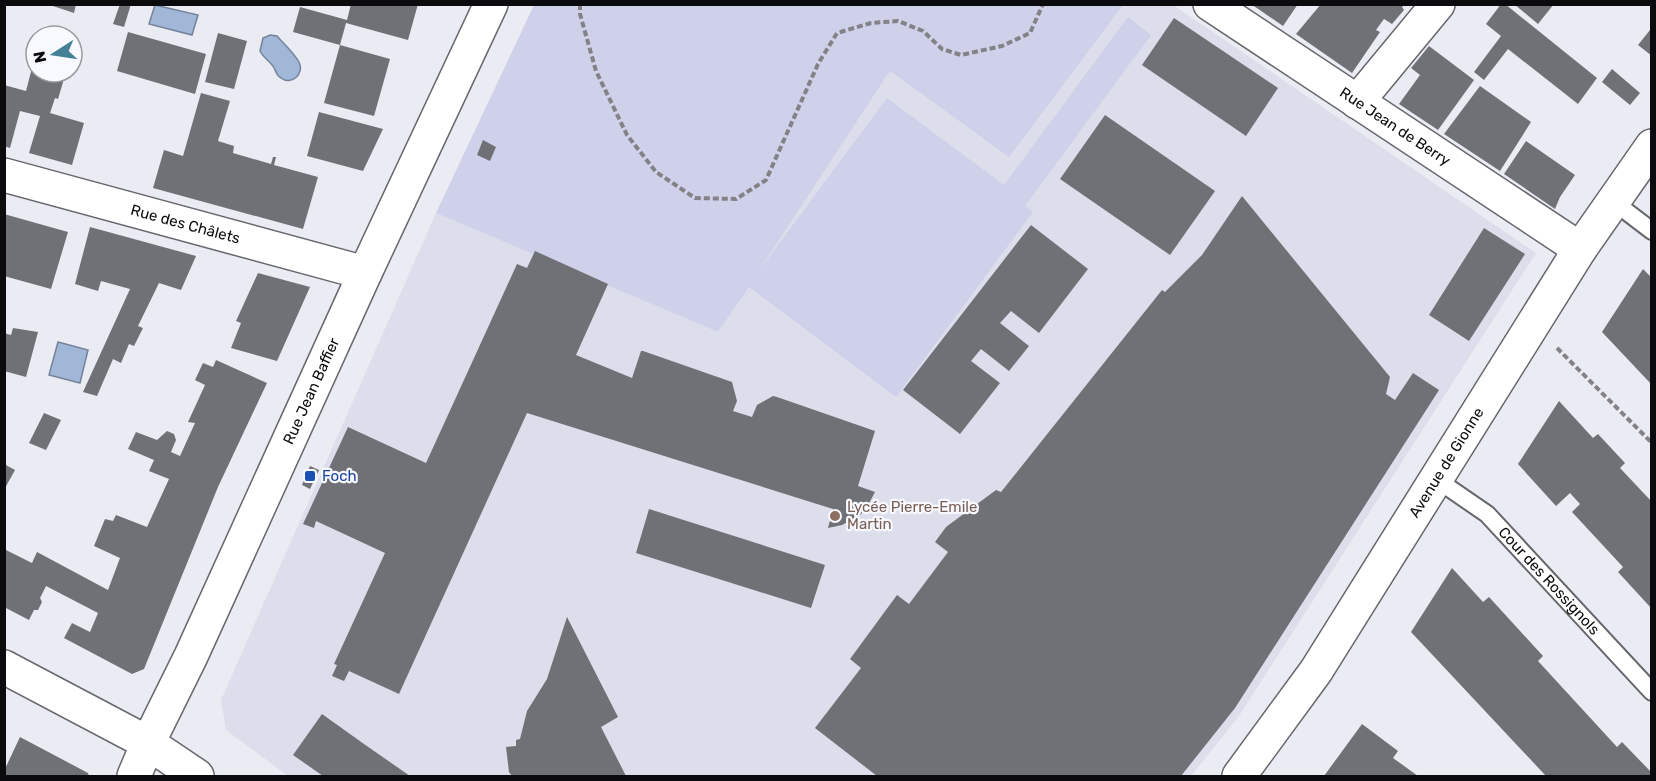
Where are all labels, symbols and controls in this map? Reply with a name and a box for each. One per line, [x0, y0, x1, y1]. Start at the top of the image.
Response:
north arrow [24, 24, 84, 84]
text: N [29, 49, 50, 65]
street label: Rue Jean de Berry [1336, 83, 1454, 170]
street label: Rue des Châlets [129, 201, 242, 248]
street label: Rue Jean Baffier [279, 335, 343, 447]
street label: Avenue de Gionne [1405, 404, 1488, 521]
place label: Foch [322, 467, 357, 485]
marker: Foch [303, 469, 317, 483]
place label: Lycée Pierre-Emile Martin [847, 498, 977, 533]
marker: Lycée Pierre-Emile Martin [828, 509, 842, 523]
street label: Cour des Rossignols [1495, 523, 1604, 639]

